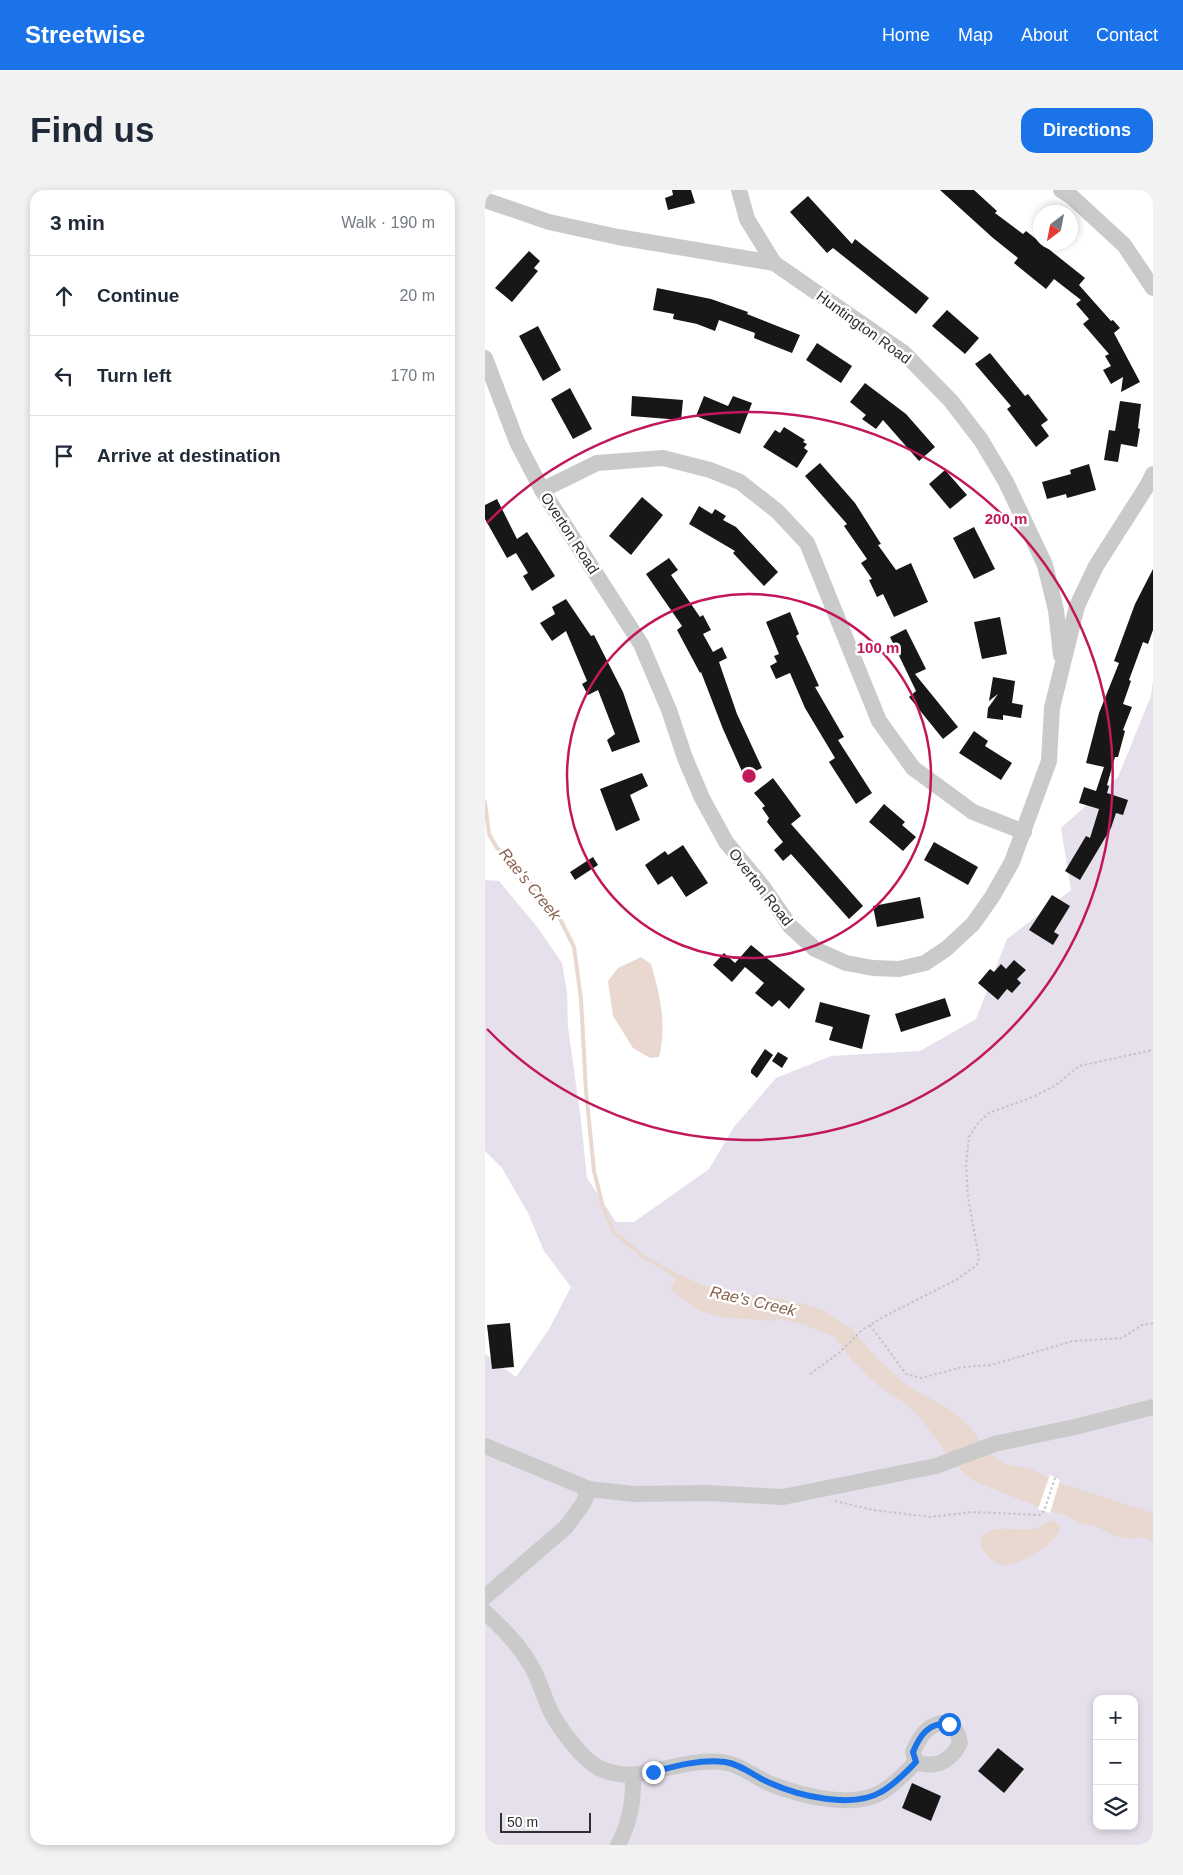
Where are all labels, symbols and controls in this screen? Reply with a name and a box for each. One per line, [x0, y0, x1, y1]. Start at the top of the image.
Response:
text: Streetwise [25, 21, 145, 48]
text: Home [882, 25, 930, 45]
text: Map [958, 25, 993, 45]
text: About [1021, 25, 1068, 45]
text: Contact [1096, 25, 1158, 45]
button: Directions [1021, 108, 1153, 153]
text: Find us [30, 110, 154, 149]
north arrow [1033, 205, 1078, 250]
text: 3 min [50, 211, 105, 234]
text: Walk · 190 m [341, 214, 435, 231]
icon: ahead [50, 282, 78, 310]
text: Continue [97, 285, 179, 306]
text: 20 m [399, 287, 435, 304]
street label: Huntington Road [813, 287, 915, 367]
icon: left [50, 362, 78, 390]
text: Turn left [97, 365, 172, 386]
text: 170 m [391, 367, 435, 384]
icon: arrive [50, 442, 78, 470]
text: Arrive at destination [97, 445, 281, 466]
street label: Overton Road [537, 489, 603, 577]
text: 200 m [985, 510, 1027, 527]
text: 100 m [857, 639, 899, 656]
centre of rings [740, 767, 758, 785]
water label: Rae's Creek [496, 845, 565, 924]
street label: Overton Road [726, 845, 796, 929]
water label: Rae's Creek [708, 1283, 799, 1319]
map controls [1093, 1695, 1138, 1830]
button: + [1093, 1695, 1138, 1740]
route start [938, 1713, 961, 1736]
button: − [1093, 1740, 1138, 1785]
route end [642, 1761, 665, 1784]
button: layers [1093, 1785, 1138, 1830]
scale bar [500, 1810, 591, 1833]
text: 50 m [507, 1814, 538, 1830]

